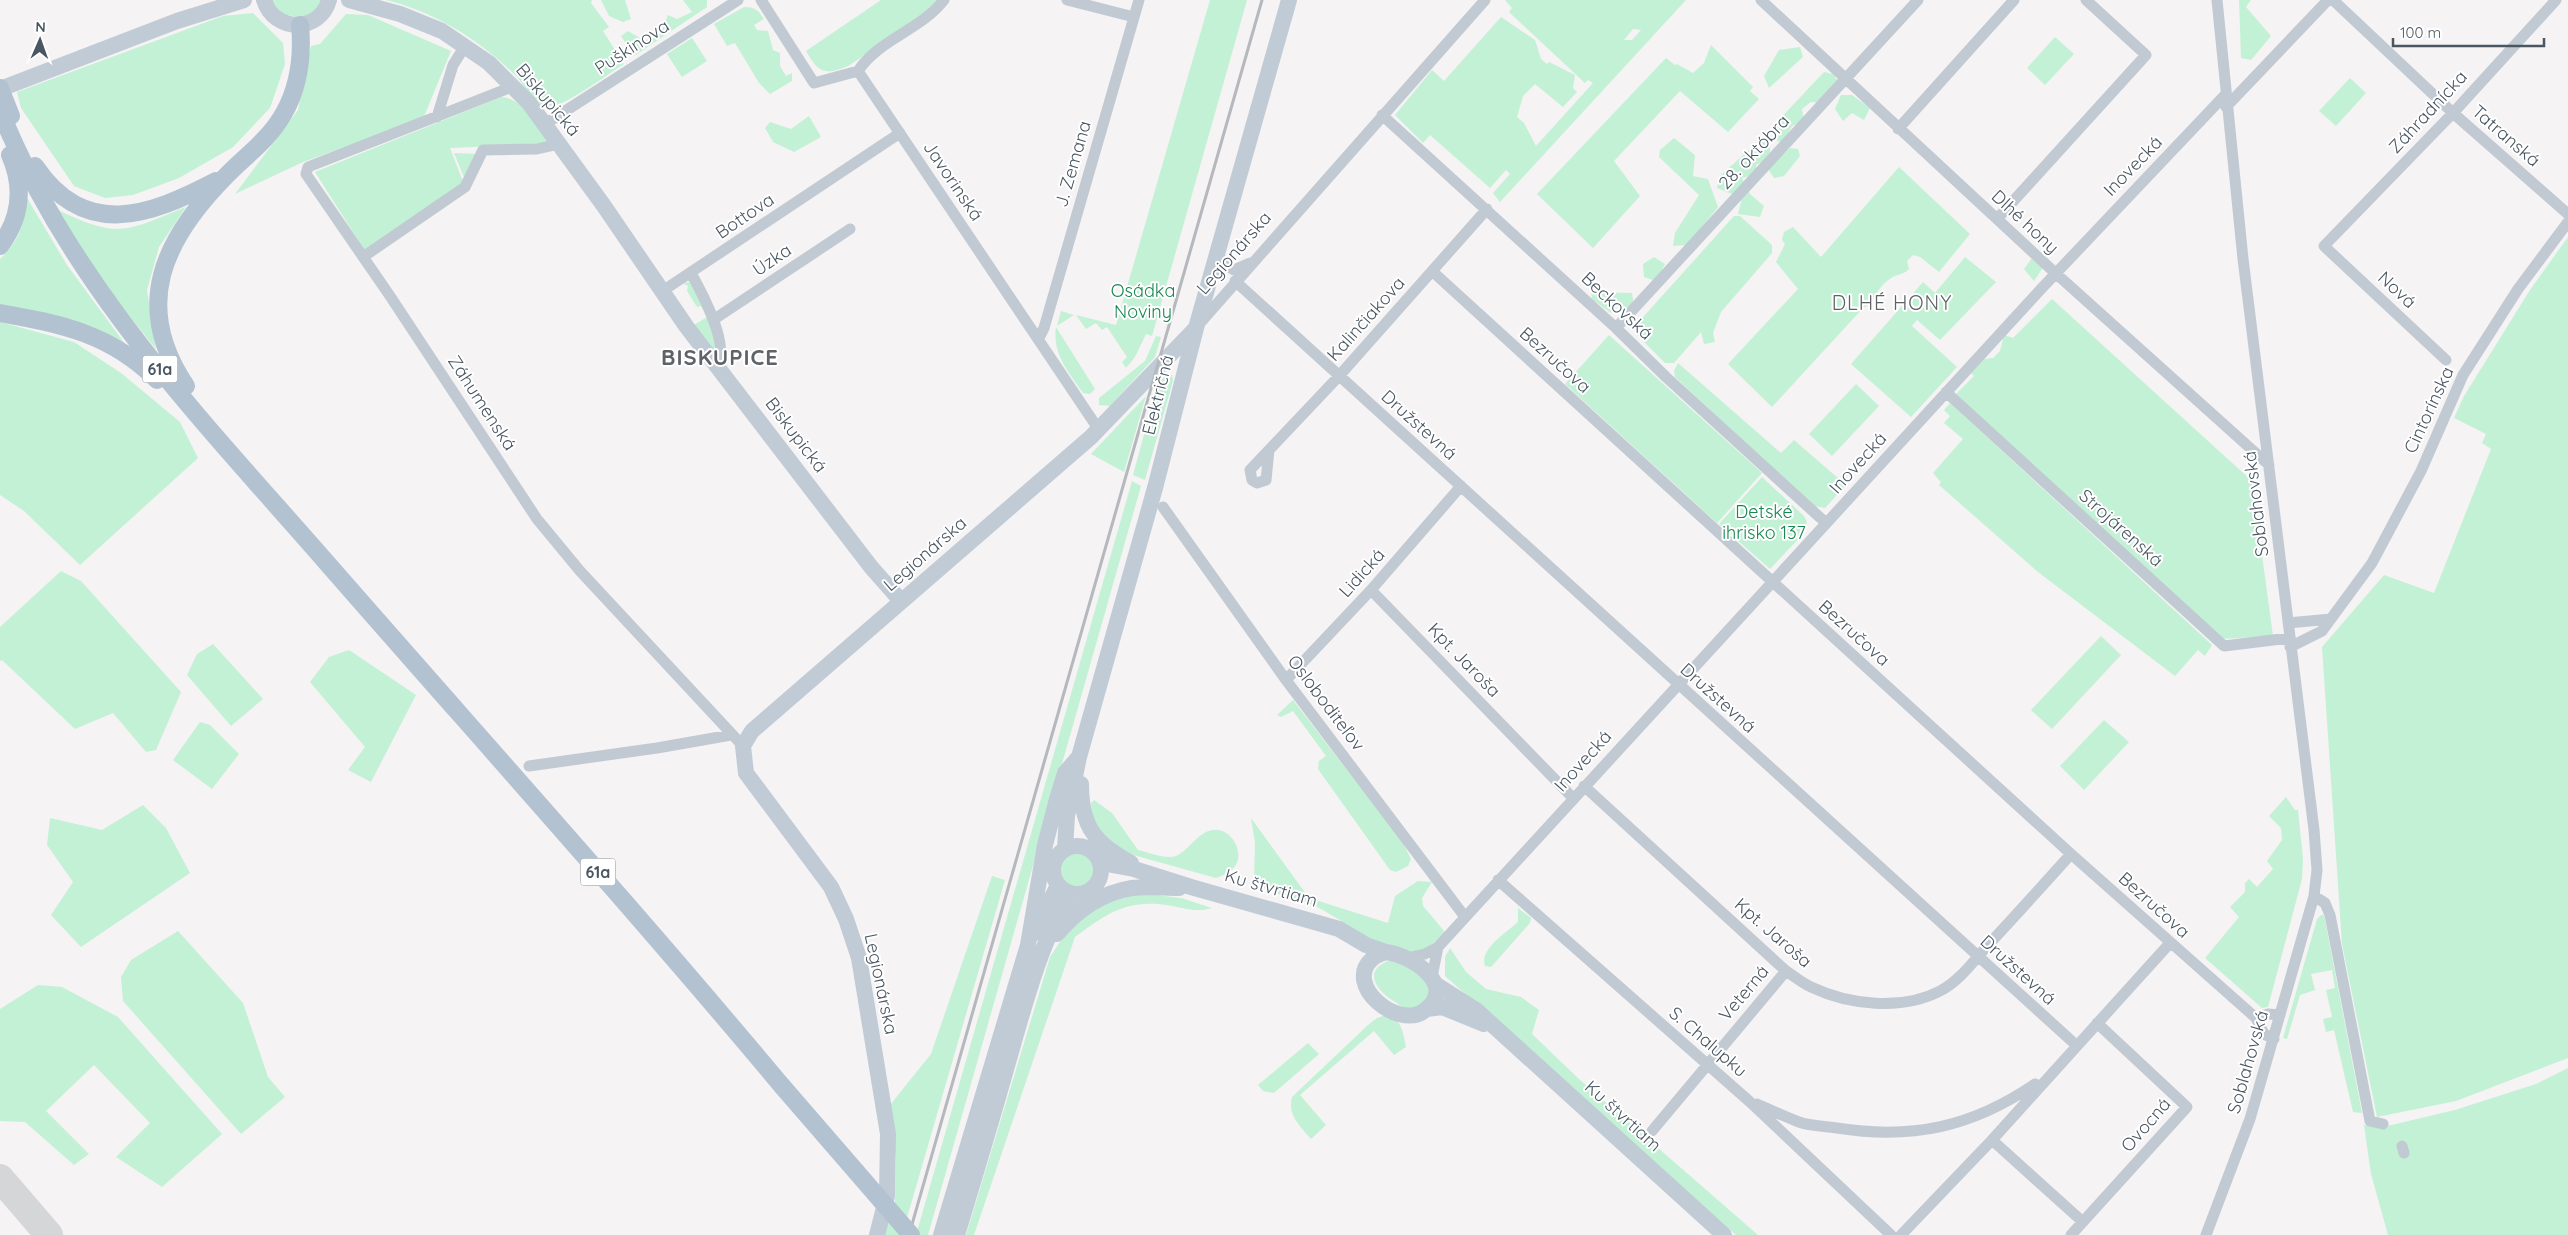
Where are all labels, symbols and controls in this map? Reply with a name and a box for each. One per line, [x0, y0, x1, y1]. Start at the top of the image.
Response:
street label: Puškinova [590, 14, 673, 79]
north arrow [15, 15, 65, 65]
scale bar [2393, 15, 2544, 47]
text: N [35, 18, 46, 36]
text: 100 m [2400, 23, 2441, 42]
street label: Biskupická [511, 58, 586, 141]
street label: Záhradnícka [2383, 65, 2472, 158]
street label: Tatranská [2467, 100, 2545, 172]
street label: 28. októbra [1713, 109, 1794, 194]
street label: J. Zemana [1049, 118, 1096, 210]
street label: Inovecká [2098, 131, 2167, 201]
street label: Javorinská [918, 136, 989, 225]
street label: Dlhé hony [1987, 185, 2064, 259]
street label: Bottova [711, 188, 778, 244]
street label: Legionárska [1191, 206, 1276, 299]
street label: Úzka [748, 238, 796, 281]
street label: Nová [2373, 266, 2421, 313]
street label: Beckovská [1577, 267, 1658, 345]
street label: Kalinčiakova [1322, 272, 1410, 366]
park label: Osádka Noviny [1111, 279, 1175, 323]
district label: DLHÉ HONY [1832, 290, 1952, 315]
street label: Bezručova [1515, 322, 1596, 398]
district label: BISKUPICE [661, 343, 779, 371]
street label: Záhumenská [443, 351, 522, 455]
street label: Električná [1136, 353, 1179, 437]
road number: 61a [142, 356, 178, 382]
street label: Cintorínska [2398, 363, 2459, 457]
street label: Družstevná [1377, 385, 1462, 465]
street label: Biskupická [761, 393, 832, 477]
street label: Inovecká [1824, 427, 1891, 498]
street label: Soblahovská [2238, 450, 2273, 558]
street label: Strojárenská [2074, 484, 2168, 571]
park label: Detské ihrisko 137 [1722, 500, 1806, 544]
street label: Legionárska [878, 511, 971, 596]
street label: Lidická [1334, 543, 1390, 602]
street label: Bezručova [1814, 595, 1895, 671]
street label: Kpt. Jaroša [1423, 617, 1506, 702]
street label: Osloboditeľov [1283, 650, 1370, 755]
street label: Družstevná [1676, 658, 1761, 738]
street label: Inovecká [1549, 725, 1616, 796]
road number: 61a [580, 859, 616, 886]
street label: Ku štvrtiam [1222, 863, 1320, 912]
street label: Bezručova [2114, 867, 2195, 943]
street label: Kpt. Jaroša [1730, 893, 1817, 973]
street label: Družstevná [1976, 930, 2061, 1010]
street label: Legionárska [860, 931, 903, 1037]
street label: Veterná [1714, 960, 1774, 1025]
street label: S. Chalupku [1664, 1001, 1752, 1082]
street label: Soblahovská [2222, 1008, 2273, 1116]
street label: Ku štvrtiam [1580, 1075, 1666, 1156]
street label: Ovocná [2116, 1093, 2176, 1157]

